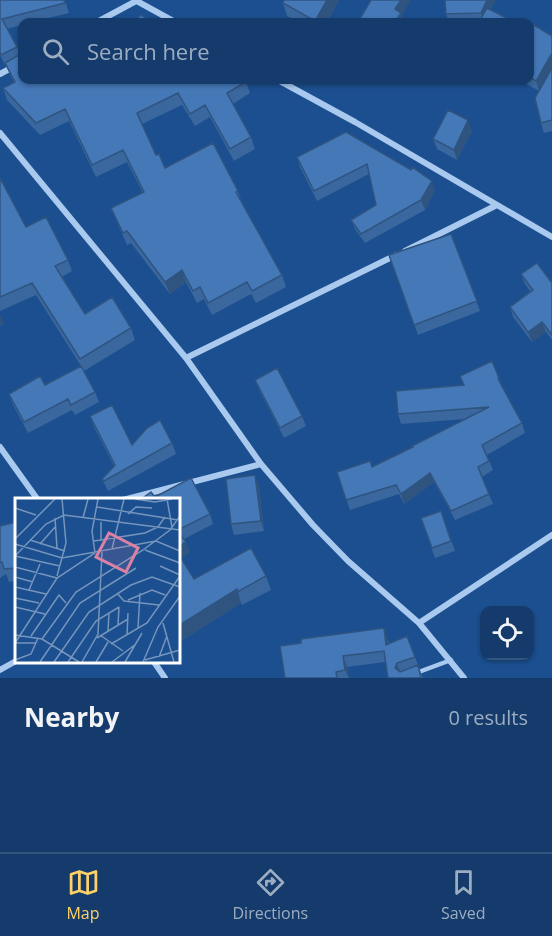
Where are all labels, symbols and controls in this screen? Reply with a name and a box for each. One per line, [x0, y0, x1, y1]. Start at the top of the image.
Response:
search box [18, 18, 534, 84]
icon: search [39, 35, 72, 68]
text: Search here [87, 36, 210, 66]
inset map [15, 498, 180, 663]
map controls [480, 606, 534, 660]
button: locate [480, 606, 534, 660]
text: Nearby [24, 699, 119, 735]
text: 0 results [448, 704, 528, 731]
tab: Map [66, 866, 100, 924]
tab: Directions [232, 866, 308, 924]
tab: Saved [441, 866, 486, 924]

